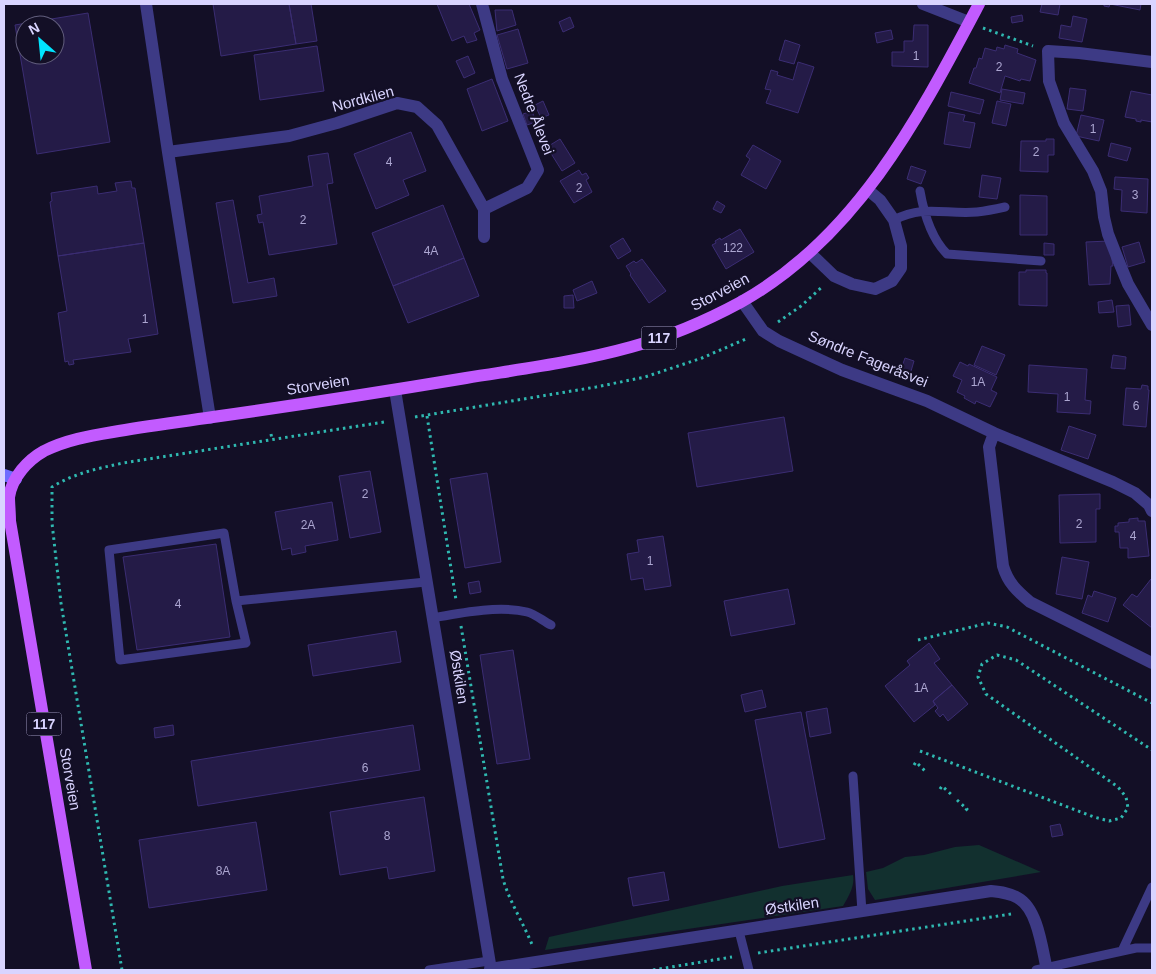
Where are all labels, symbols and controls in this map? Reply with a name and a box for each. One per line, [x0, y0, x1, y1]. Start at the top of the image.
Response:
north arrow [15, 15, 65, 65]
text: N [26, 19, 42, 38]
house number: 1 [913, 49, 920, 63]
house number: 2 [996, 60, 1003, 74]
street label: Nedre Ålevei [511, 71, 558, 157]
street label: Nordkilen [330, 82, 396, 115]
house number: 1 [1090, 122, 1097, 136]
house number: 2 [1033, 145, 1040, 159]
house number: 4 [386, 155, 393, 169]
house number: 2 [576, 181, 583, 195]
house number: 3 [1132, 188, 1139, 202]
house number: 2 [300, 213, 307, 227]
house number: 122 [723, 241, 743, 255]
house number: 4A [424, 244, 438, 258]
street label: Storveien [688, 269, 752, 314]
house number: 1 [142, 312, 149, 326]
road number: 117 [642, 326, 676, 349]
street label: Søndre Fageråsvei [806, 327, 931, 390]
street label: Storveien [285, 371, 351, 398]
house number: 1A [971, 375, 985, 389]
house number: 1 [1064, 390, 1071, 404]
house number: 6 [1133, 399, 1140, 413]
house number: 2 [362, 487, 369, 501]
house number: 2 [1076, 517, 1083, 531]
house number: 2A [301, 518, 315, 532]
house number: 4 [1130, 529, 1137, 543]
house number: 1 [647, 554, 654, 568]
house number: 4 [175, 597, 182, 611]
street label: Østkilen [447, 649, 472, 705]
house number: 1A [914, 681, 928, 695]
road number: 117 [27, 712, 62, 736]
street label: Storveien [57, 746, 84, 812]
house number: 6 [362, 761, 369, 775]
house number: 8 [384, 829, 391, 843]
house number: 8A [216, 864, 230, 878]
street label: Østkilen [764, 893, 820, 918]

